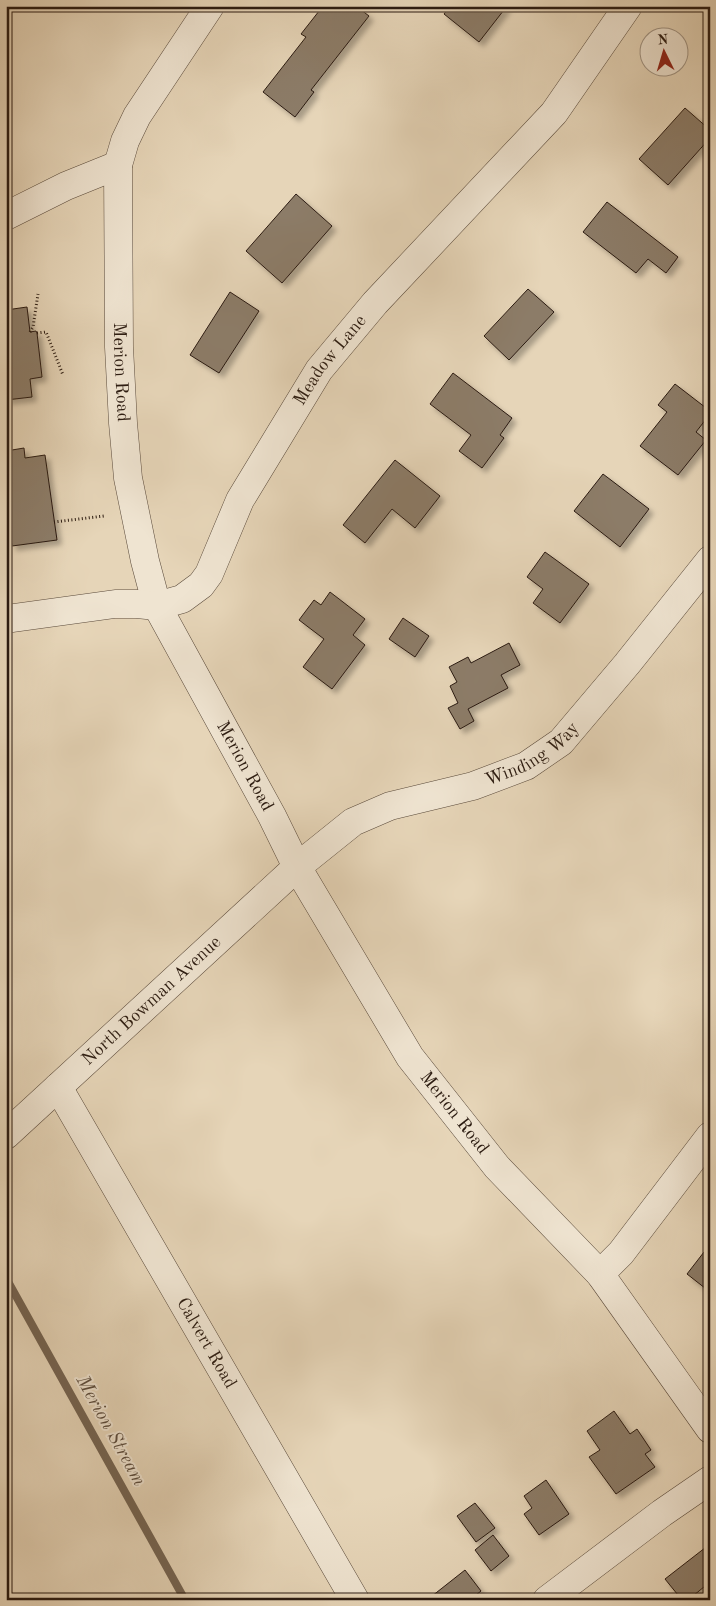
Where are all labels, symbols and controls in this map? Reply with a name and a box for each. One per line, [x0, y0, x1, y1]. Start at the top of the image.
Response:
north arrow [638, 28, 688, 78]
text: N [657, 33, 669, 47]
street label: Meadow Lane [291, 312, 370, 409]
street label: Merion Road [110, 322, 132, 422]
street label: Merion Road [213, 718, 277, 814]
street label: Winding Way [483, 719, 583, 789]
street label: North Bowman Avenue [79, 933, 225, 1069]
street label: Merion Road [416, 1068, 492, 1158]
street label: Calvert Road [173, 1295, 240, 1392]
water label: Merion Stream [71, 1371, 148, 1490]

